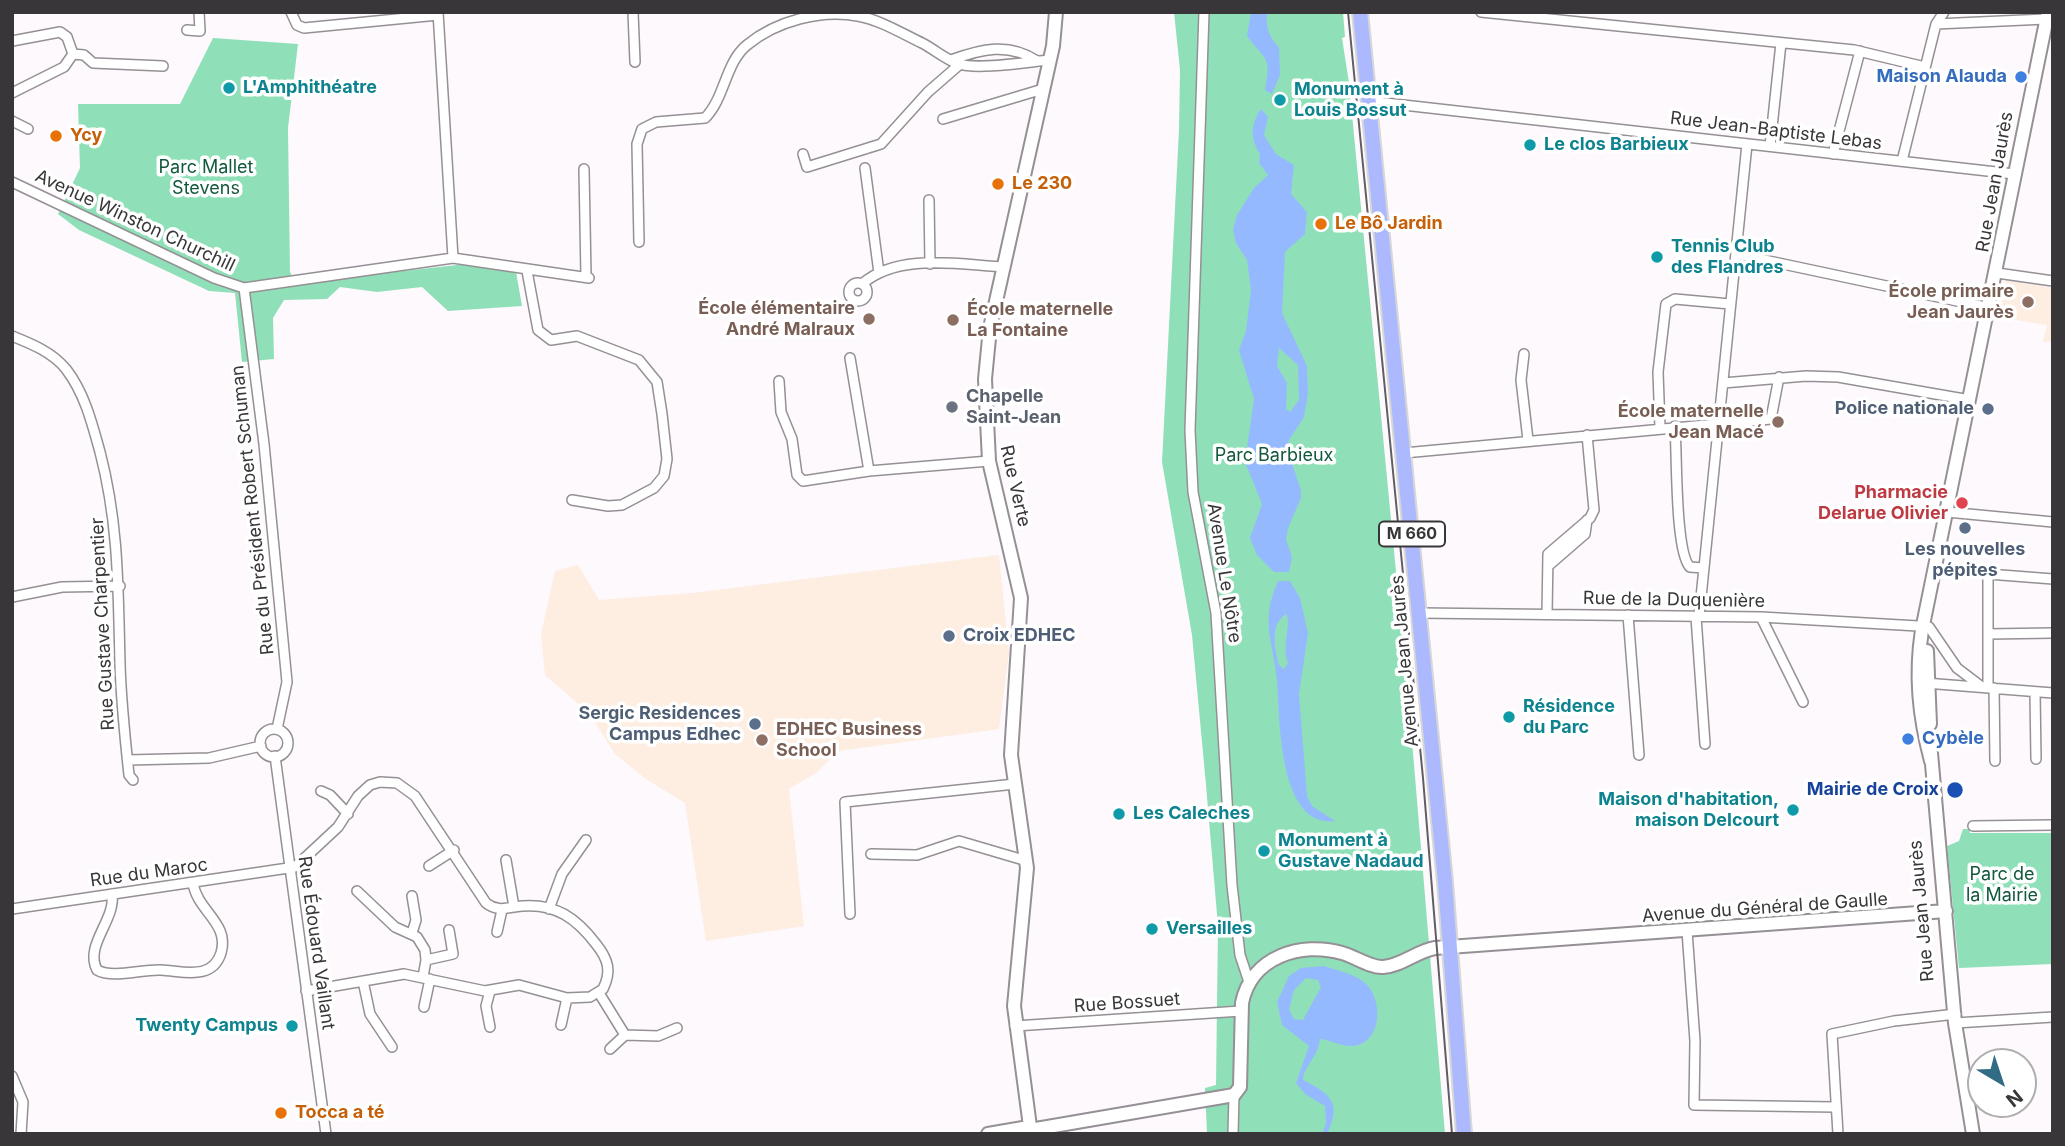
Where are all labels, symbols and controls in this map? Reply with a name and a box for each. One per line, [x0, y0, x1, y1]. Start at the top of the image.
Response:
place label: Maison Alauda [1877, 66, 2007, 88]
marker: Maison Alauda [2013, 69, 2029, 85]
place label: L'Amphithéatre [243, 77, 377, 99]
place label: Monument à Louis Bossut [1294, 79, 1407, 122]
marker: L'Amphithéatre [221, 80, 237, 96]
marker: Monument à Louis Bossut [1272, 92, 1288, 108]
street label: Rue Jean-Baptiste Lebas [1669, 107, 1883, 155]
street label: Rue Jean Jaurès [1972, 110, 2018, 254]
place label: Ycy [70, 125, 102, 147]
marker: Ycy [48, 128, 64, 144]
place label: Le clos Barbieux [1544, 134, 1689, 156]
marker: Le clos Barbieux [1522, 137, 1538, 153]
park label: Parc Mallet Stevens [159, 157, 253, 200]
street label: Avenue Winston Churchill [32, 165, 238, 277]
place label: Le 230 [1012, 173, 1072, 195]
marker: Le 230 [990, 176, 1006, 192]
place label: Le Bô Jardin [1335, 213, 1443, 235]
marker: Le Bô Jardin [1313, 216, 1329, 232]
place label: Tennis Club des Flandres [1671, 236, 1784, 278]
marker: Tennis Club des Flandres [1649, 249, 1665, 265]
place label: École primaire Jean Jaurès [1889, 281, 2014, 324]
marker: École primaire Jean Jaurès [2020, 294, 2036, 310]
place label: École élémentaire André Malraux [698, 298, 855, 340]
place label: École maternelle La Fontaine [967, 299, 1113, 342]
marker: École élémentaire André Malraux [861, 311, 877, 327]
marker: École maternelle La Fontaine [945, 312, 961, 328]
street label: Rue du Président Robert Schuman [227, 364, 279, 656]
place label: Chapelle Saint-Jean [966, 386, 1061, 428]
place label: Police nationale [1835, 398, 1974, 420]
marker: Chapelle Saint-Jean [944, 399, 960, 415]
place label: École maternelle Jean Macé [1618, 401, 1764, 444]
marker: Police nationale [1980, 401, 1996, 417]
marker: École maternelle Jean Macé [1770, 414, 1786, 430]
street label: Rue Verte [995, 443, 1035, 529]
park label: Parc Barbieux [1215, 445, 1333, 467]
place label: Pharmacie Delarue Olivier [1818, 482, 1948, 524]
marker: Pharmacie Delarue Olivier [1954, 495, 1970, 511]
street label: Avenue Le Nôtre [1202, 502, 1246, 644]
street label: Rue Gustave Charpentier [87, 517, 119, 731]
marker: Les nouvelles pépites [1957, 520, 1973, 536]
road number: M 660 [1379, 522, 1445, 547]
place label: Les nouvelles pépites [1905, 539, 2025, 582]
street label: Avenue Jean Jaurès [1387, 574, 1423, 748]
street label: Rue de la Duquenière [1583, 588, 1765, 612]
place label: Croix EDHEC [963, 625, 1075, 647]
marker: Croix EDHEC [941, 628, 957, 644]
place label: Résidence du Parc [1523, 696, 1615, 738]
place label: Sergic Residences Campus Edhec [579, 703, 741, 746]
marker: Résidence du Parc [1501, 709, 1517, 725]
marker: Sergic Residences Campus Edhec [747, 716, 763, 732]
place label: EDHEC Business School [776, 719, 922, 762]
place label: Cybèle [1922, 728, 1984, 750]
marker: Cybèle [1900, 731, 1916, 747]
marker: EDHEC Business School [754, 732, 770, 748]
place label: Mairie de Croix [1807, 779, 1939, 801]
marker: Mairie de Croix [1945, 780, 1965, 800]
place label: Maison d'habitation, maison Delcourt [1598, 789, 1779, 832]
marker: Maison d'habitation, maison Delcourt [1785, 802, 1801, 818]
place label: Les Caleches [1133, 803, 1250, 825]
marker: Les Caleches [1111, 806, 1127, 822]
place label: Monument à Gustave Nadaud [1278, 830, 1424, 872]
street label: Rue Jean Jaurès [1905, 839, 1939, 983]
marker: Monument à Gustave Nadaud [1256, 843, 1272, 859]
street label: Rue du Maroc [89, 854, 209, 892]
street label: Rue Édouard Vaillant [293, 855, 339, 1031]
park label: Parc de la Mairie [1966, 864, 2038, 906]
street label: Avenue du Général de Gaulle [1641, 889, 1889, 927]
place label: Versailles [1166, 918, 1252, 940]
marker: Versailles [1144, 921, 1160, 937]
street label: Rue Bossuet [1073, 989, 1181, 1017]
place label: Twenty Campus [135, 1015, 278, 1037]
marker: Twenty Campus [284, 1018, 300, 1034]
north arrow [1967, 1048, 2037, 1118]
text: N [2001, 1085, 2027, 1112]
place label: Tocca a té [295, 1102, 385, 1124]
marker: Tocca a té [273, 1105, 289, 1121]

